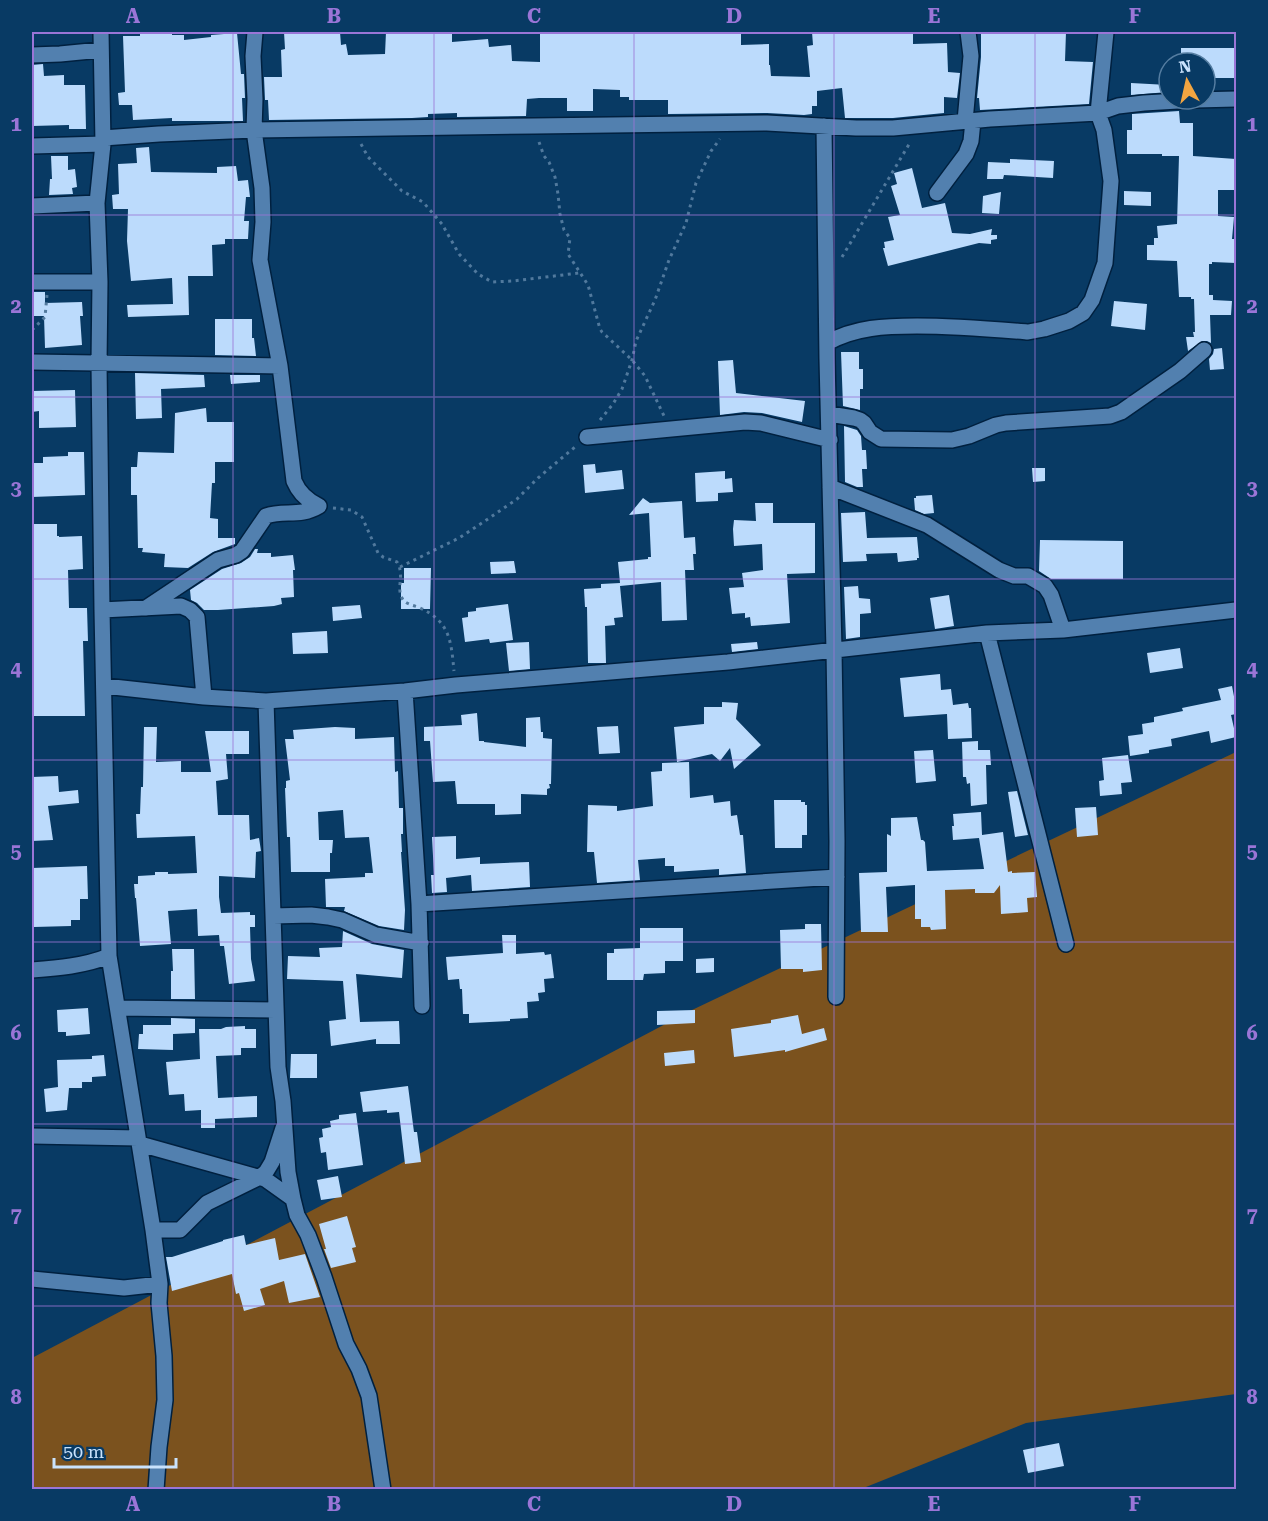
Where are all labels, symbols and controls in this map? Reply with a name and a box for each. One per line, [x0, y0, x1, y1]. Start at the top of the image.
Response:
text: A [126, 4, 141, 28]
text: B [327, 4, 341, 28]
text: C [527, 4, 541, 28]
text: D [726, 4, 742, 28]
text: E [928, 4, 941, 28]
text: F [1129, 4, 1141, 28]
north arrow [1157, 51, 1217, 111]
text: N [1178, 56, 1192, 77]
text: 1 [10, 112, 22, 136]
text: 1 [1246, 112, 1258, 136]
text: 2 [10, 294, 22, 318]
text: 2 [1246, 294, 1258, 318]
text: 3 [10, 476, 22, 500]
text: 3 [1246, 476, 1258, 500]
text: 4 [10, 657, 22, 681]
text: 4 [1246, 657, 1258, 681]
text: 5 [10, 839, 22, 863]
text: 5 [1246, 839, 1258, 863]
text: 6 [10, 1021, 22, 1045]
text: 6 [1246, 1021, 1258, 1045]
text: 7 [10, 1203, 22, 1227]
text: 7 [1246, 1203, 1258, 1227]
text: 8 [10, 1385, 22, 1409]
text: 8 [1246, 1385, 1258, 1409]
scale bar [54, 1431, 176, 1469]
text: 50 m [63, 1441, 104, 1462]
text: A [126, 1492, 141, 1516]
text: B [327, 1492, 341, 1516]
text: C [527, 1492, 541, 1516]
text: D [726, 1492, 742, 1516]
text: E [928, 1492, 941, 1516]
text: F [1129, 1492, 1141, 1516]

